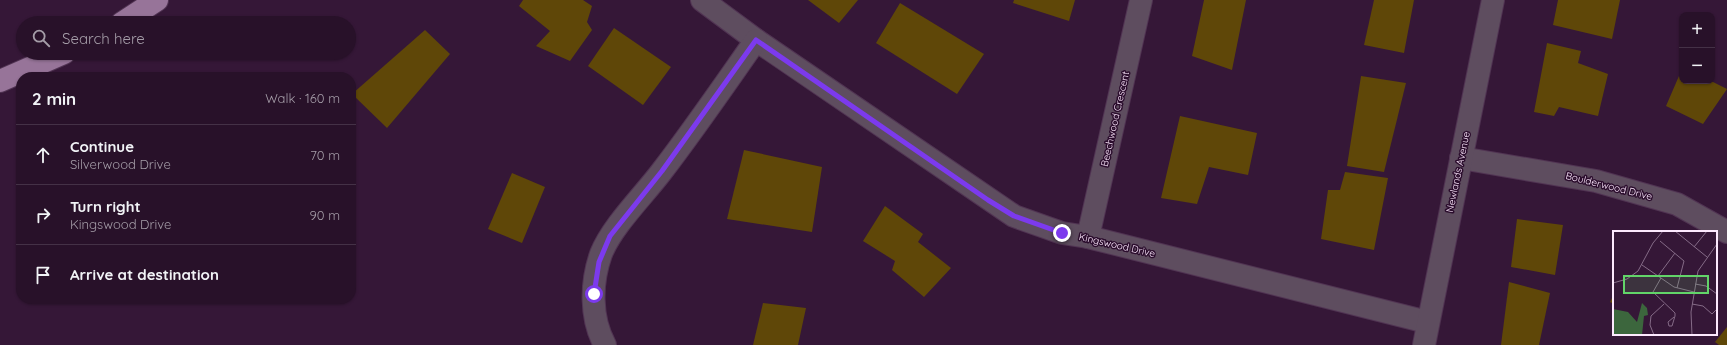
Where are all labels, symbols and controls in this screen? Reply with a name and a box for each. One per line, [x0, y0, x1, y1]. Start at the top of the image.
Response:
map controls [1679, 12, 1715, 84]
button: + [1679, 12, 1715, 48]
search box [16, 16, 356, 60]
icon: search [30, 27, 52, 49]
text: Search here [62, 29, 145, 48]
button: − [1679, 48, 1715, 84]
street label: Beechwood Crescent [1098, 69, 1132, 168]
text: 2 min [32, 88, 76, 109]
text: Walk · 160 m [265, 90, 340, 106]
street label: Newlands Avenue [1443, 130, 1473, 214]
text: Continue [70, 137, 134, 156]
icon: ahead [32, 144, 54, 166]
text: 70 m [310, 147, 340, 163]
text: Silverwood Drive [70, 156, 171, 172]
street label: Boulderwood Drive [1564, 169, 1654, 203]
text: Turn right [70, 197, 141, 216]
icon: right [32, 204, 54, 226]
text: 90 m [310, 207, 340, 223]
text: Kingswood Drive [70, 216, 171, 232]
route end [1053, 224, 1071, 242]
street label: Kingswood Drive [1078, 230, 1157, 260]
inset map [1613, 231, 1717, 335]
icon: arrive [32, 264, 54, 286]
text: Arrive at destination [70, 265, 219, 284]
route start [585, 285, 603, 303]

